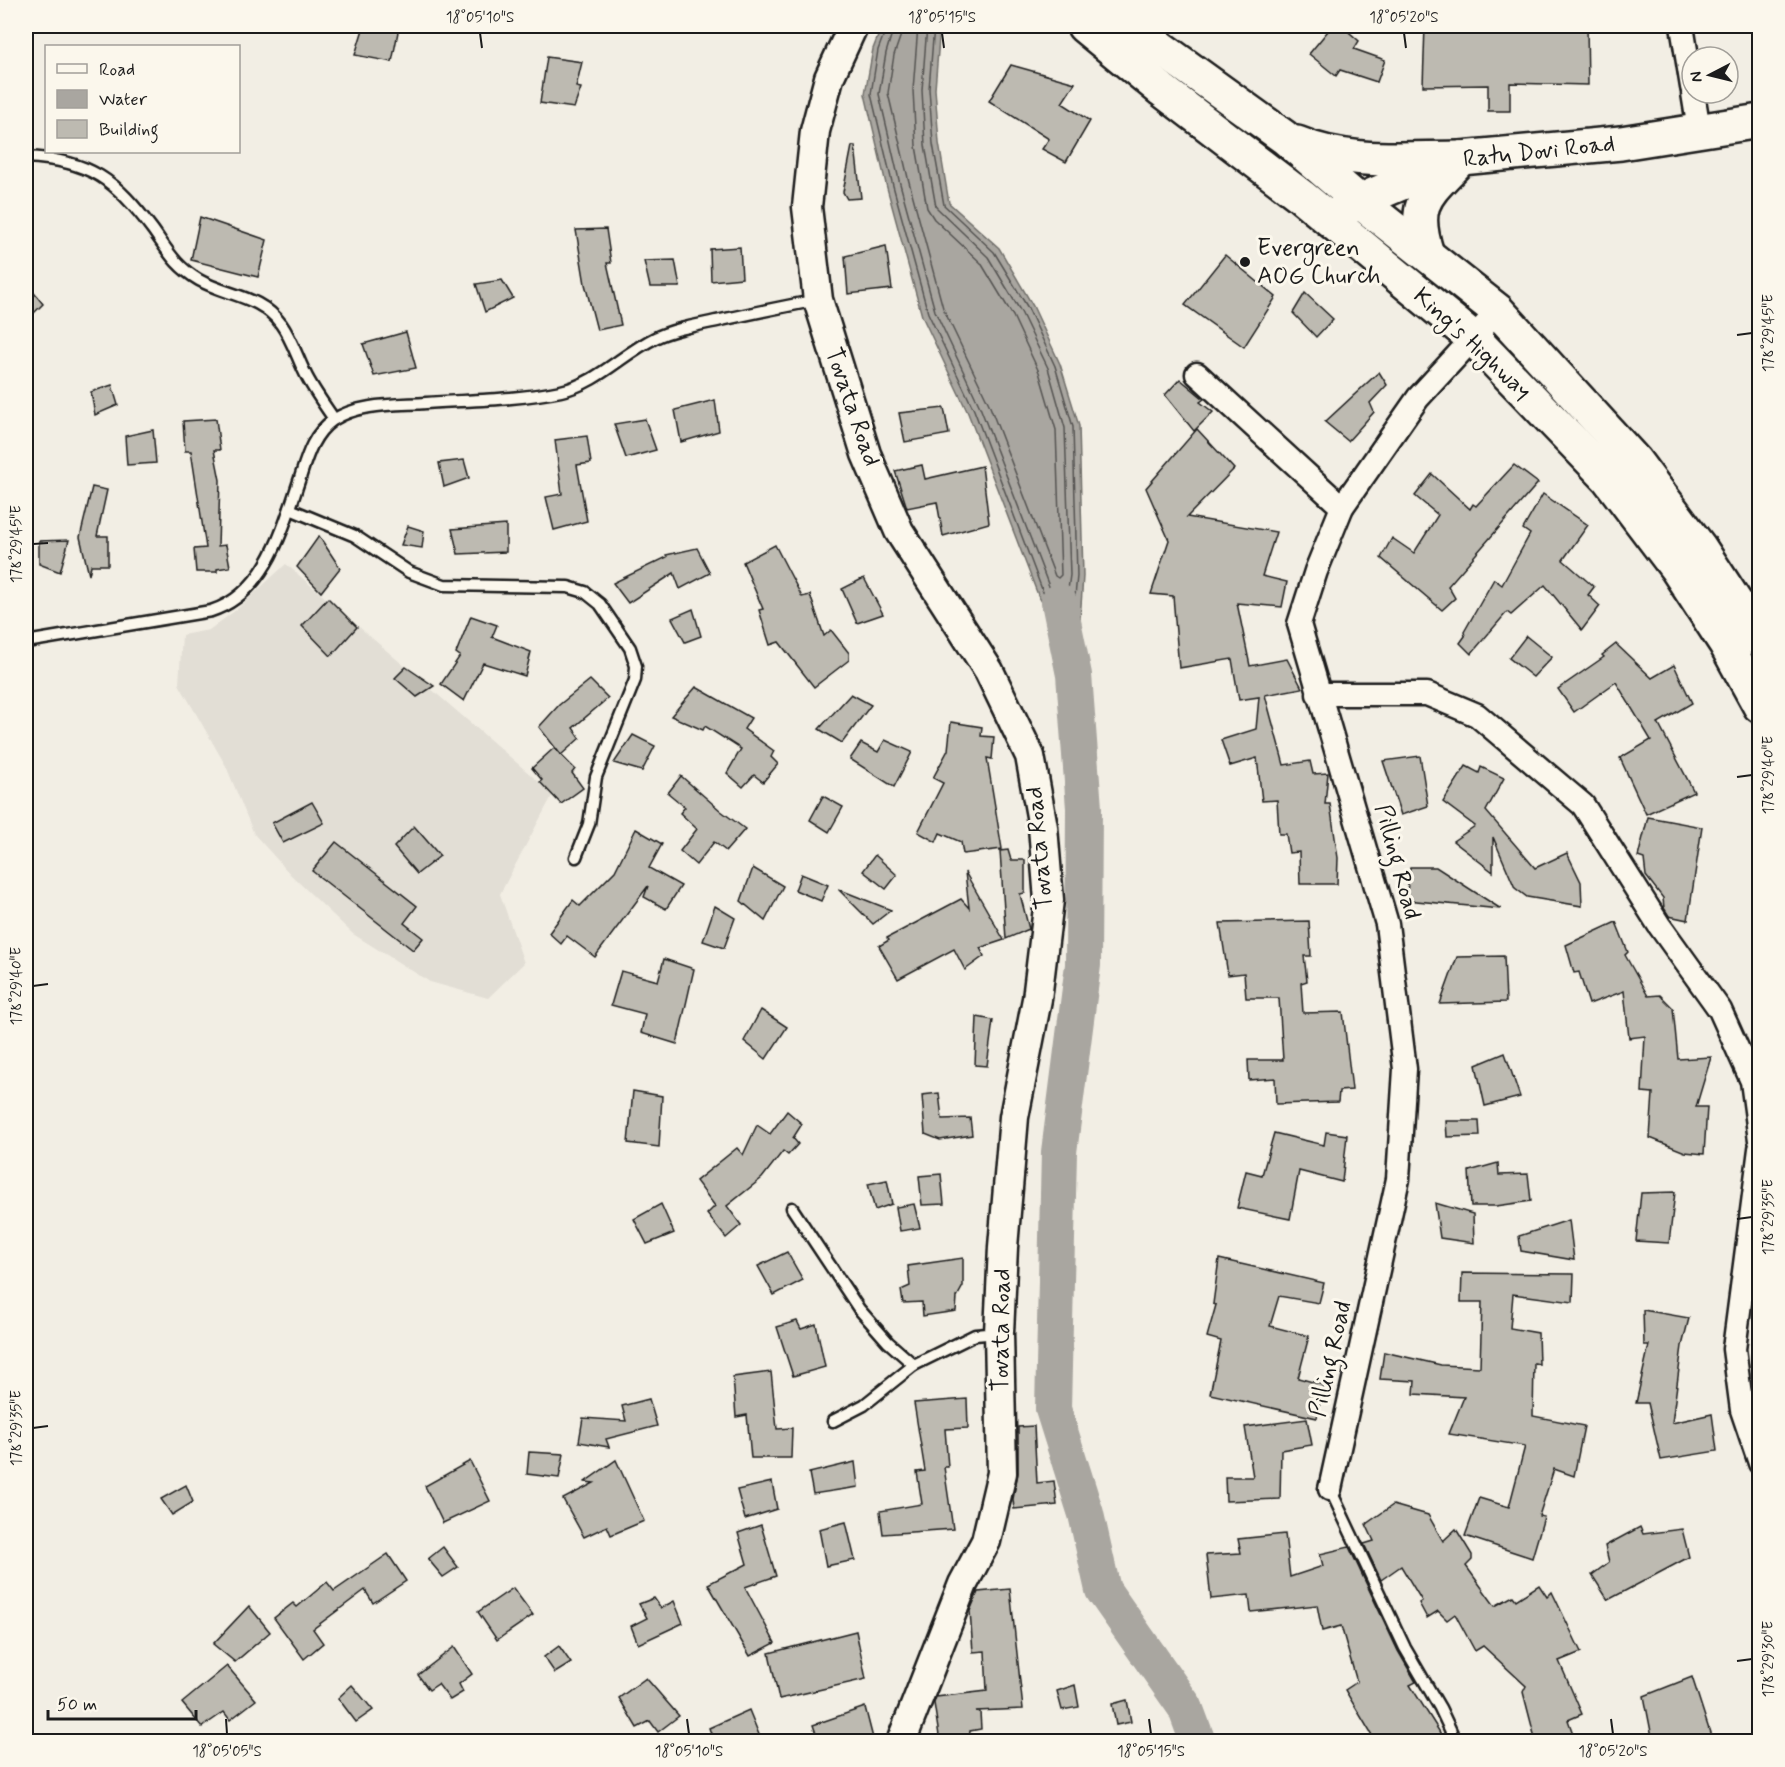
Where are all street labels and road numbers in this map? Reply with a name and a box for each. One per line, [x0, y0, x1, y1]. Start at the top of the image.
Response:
street label: Ratu Dovi Road [1462, 129, 1616, 175]
street label: King's Highway [1405, 281, 1538, 408]
street label: Tovata Road [817, 344, 887, 470]
street label: Tovata Road [1019, 785, 1061, 911]
street label: Pilling Road [1364, 801, 1427, 924]
street label: Tovata Road [985, 1268, 1019, 1392]
street label: Pilling Road [1303, 1298, 1362, 1421]

